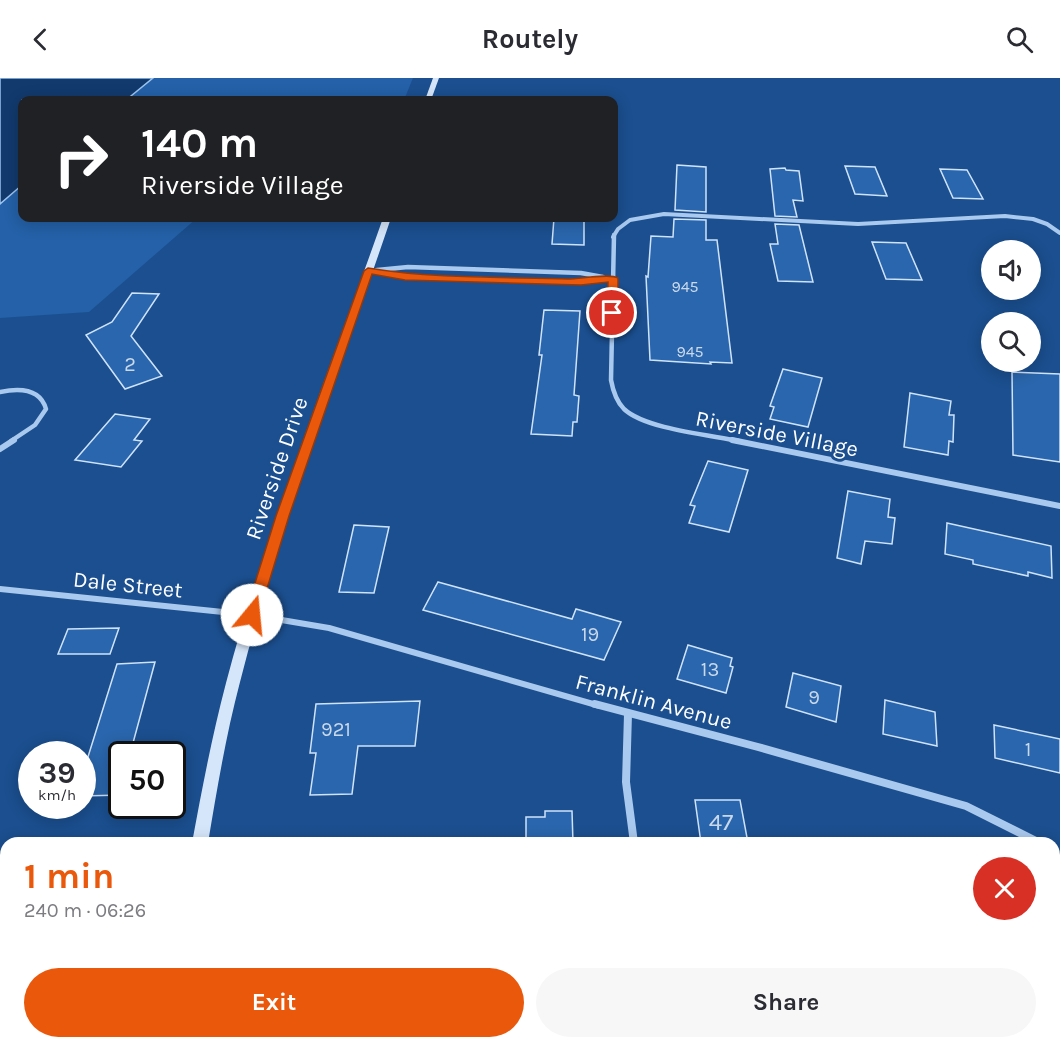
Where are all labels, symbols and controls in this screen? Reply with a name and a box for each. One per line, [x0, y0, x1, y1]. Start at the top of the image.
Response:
icon: back [24, 23, 57, 56]
text: Routely [482, 23, 578, 55]
icon: search [1003, 23, 1036, 56]
text: 140 m [141, 118, 258, 168]
icon: right [42, 120, 120, 198]
text: Riverside Village [141, 169, 344, 201]
map controls [981, 240, 1041, 372]
button: sound [981, 240, 1041, 300]
house number: 945 [671, 277, 699, 296]
pin [586, 287, 637, 338]
icon: arrive [595, 296, 628, 329]
button: search [981, 312, 1041, 372]
house number: 945 [676, 342, 704, 361]
house number: 2 [124, 353, 136, 376]
street label: Riverside Drive [240, 393, 314, 543]
street label: Riverside Village [693, 405, 860, 462]
street label: Dale Street [72, 566, 184, 604]
position arrow [220, 583, 284, 647]
house number: 19 [581, 623, 599, 646]
house number: 13 [701, 658, 719, 681]
street label: Franklin Avenue [573, 669, 735, 735]
house number: 9 [808, 686, 820, 709]
house number: 921 [321, 718, 351, 741]
house number: 1 [1025, 738, 1031, 761]
speed limit sign: 50 [108, 741, 186, 819]
text: 39 [39, 755, 75, 791]
text: km/h [38, 786, 76, 804]
house number: 47 [709, 808, 733, 836]
text: 1 min [24, 855, 114, 897]
button: close [973, 857, 1036, 920]
text: 240 m · 06:26 [24, 899, 146, 922]
button: Exit [24, 968, 524, 1037]
button: Share [536, 968, 1036, 1037]

